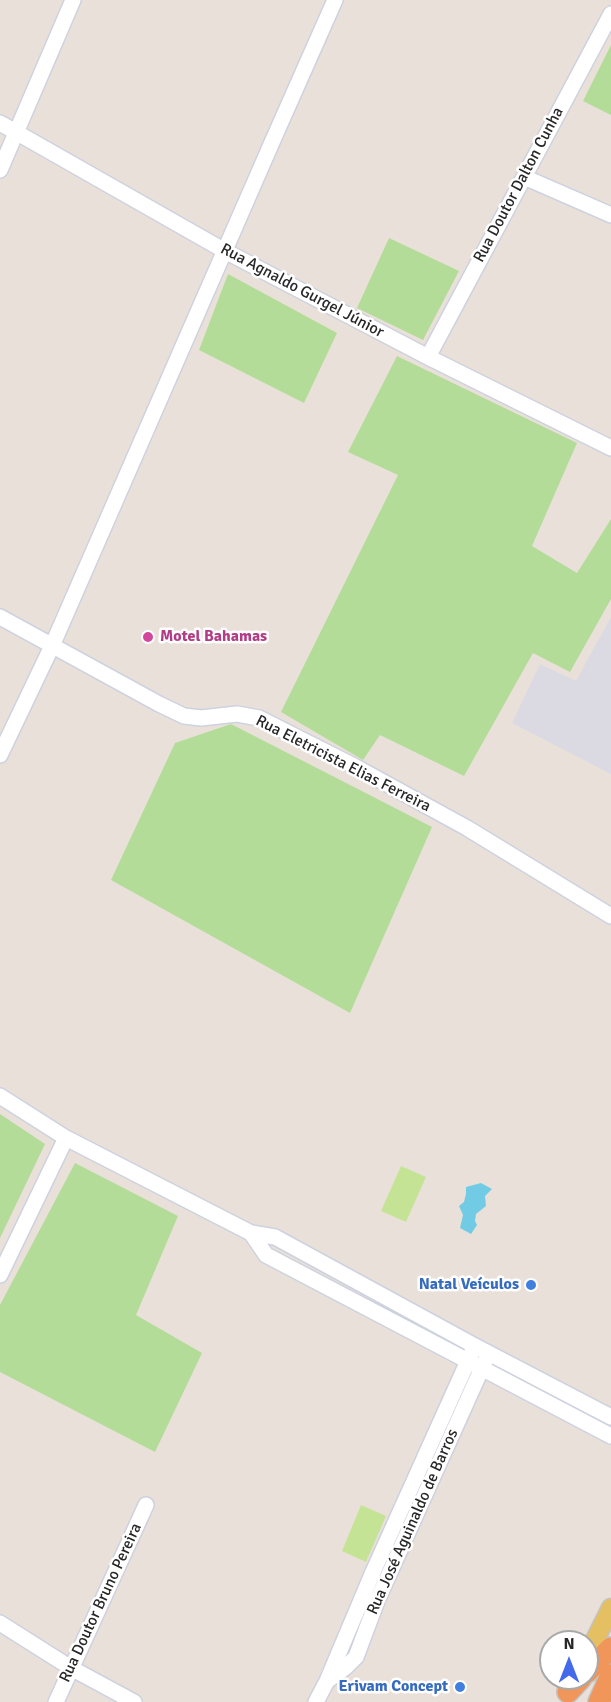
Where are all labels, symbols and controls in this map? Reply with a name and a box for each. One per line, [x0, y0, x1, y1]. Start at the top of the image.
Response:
street label: Rua Doutor Dalton Cunha [470, 104, 568, 266]
street label: Rua Agnaldo Gurgel Júnior [217, 240, 387, 342]
place label: Motel Bahamas [160, 627, 267, 647]
marker: Motel Bahamas [141, 630, 155, 644]
street label: Rua Eletricista Elias Ferreira [252, 711, 434, 817]
place label: Natal Veículos [419, 1275, 519, 1295]
marker: Natal Veículos [524, 1278, 538, 1292]
street label: Rua José Aguinaldo de Barros [363, 1426, 463, 1618]
street label: Rua Doutor Bruno Pereira [56, 1520, 146, 1686]
north arrow [539, 1630, 599, 1690]
text: N [563, 1634, 575, 1654]
place label: Erivam Concept [338, 1677, 448, 1697]
marker: Erivam Concept [453, 1680, 467, 1694]

